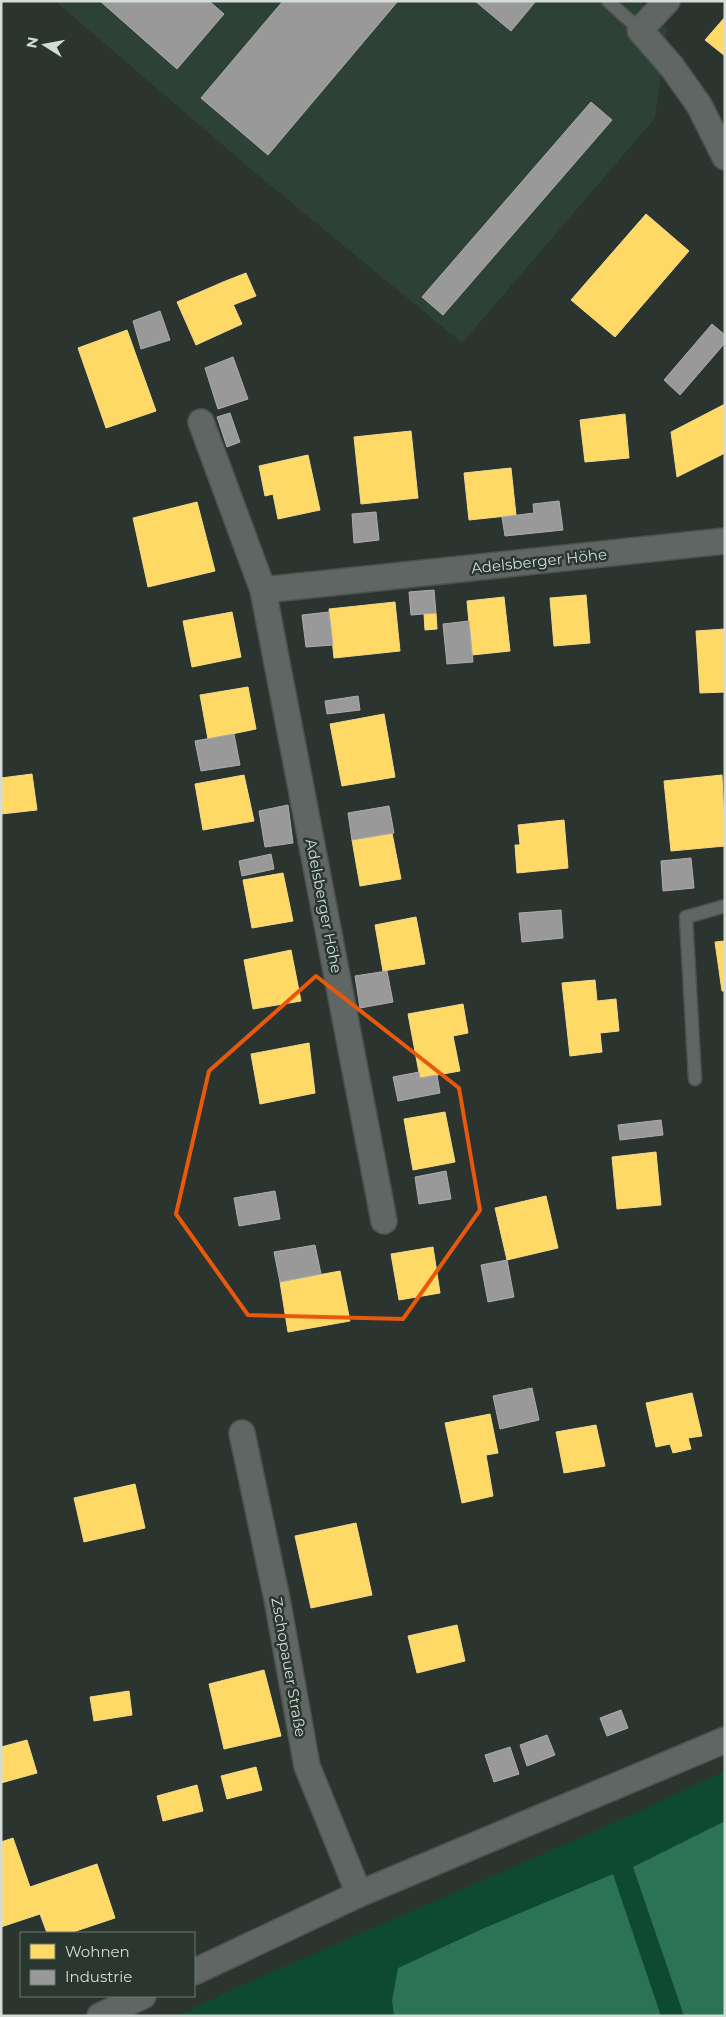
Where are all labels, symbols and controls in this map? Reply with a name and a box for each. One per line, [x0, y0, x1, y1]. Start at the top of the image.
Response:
north arrow [20, 20, 70, 70]
text: N [22, 35, 42, 50]
street label: Adelsberger Höhe [470, 544, 608, 578]
street label: Adelsberger Höhe [302, 837, 346, 975]
street label: Zschopauer Straße [267, 1596, 311, 1738]
legend [20, 1932, 195, 1997]
text: Wohnen [65, 1942, 130, 1961]
text: Industrie [65, 1967, 132, 1986]

